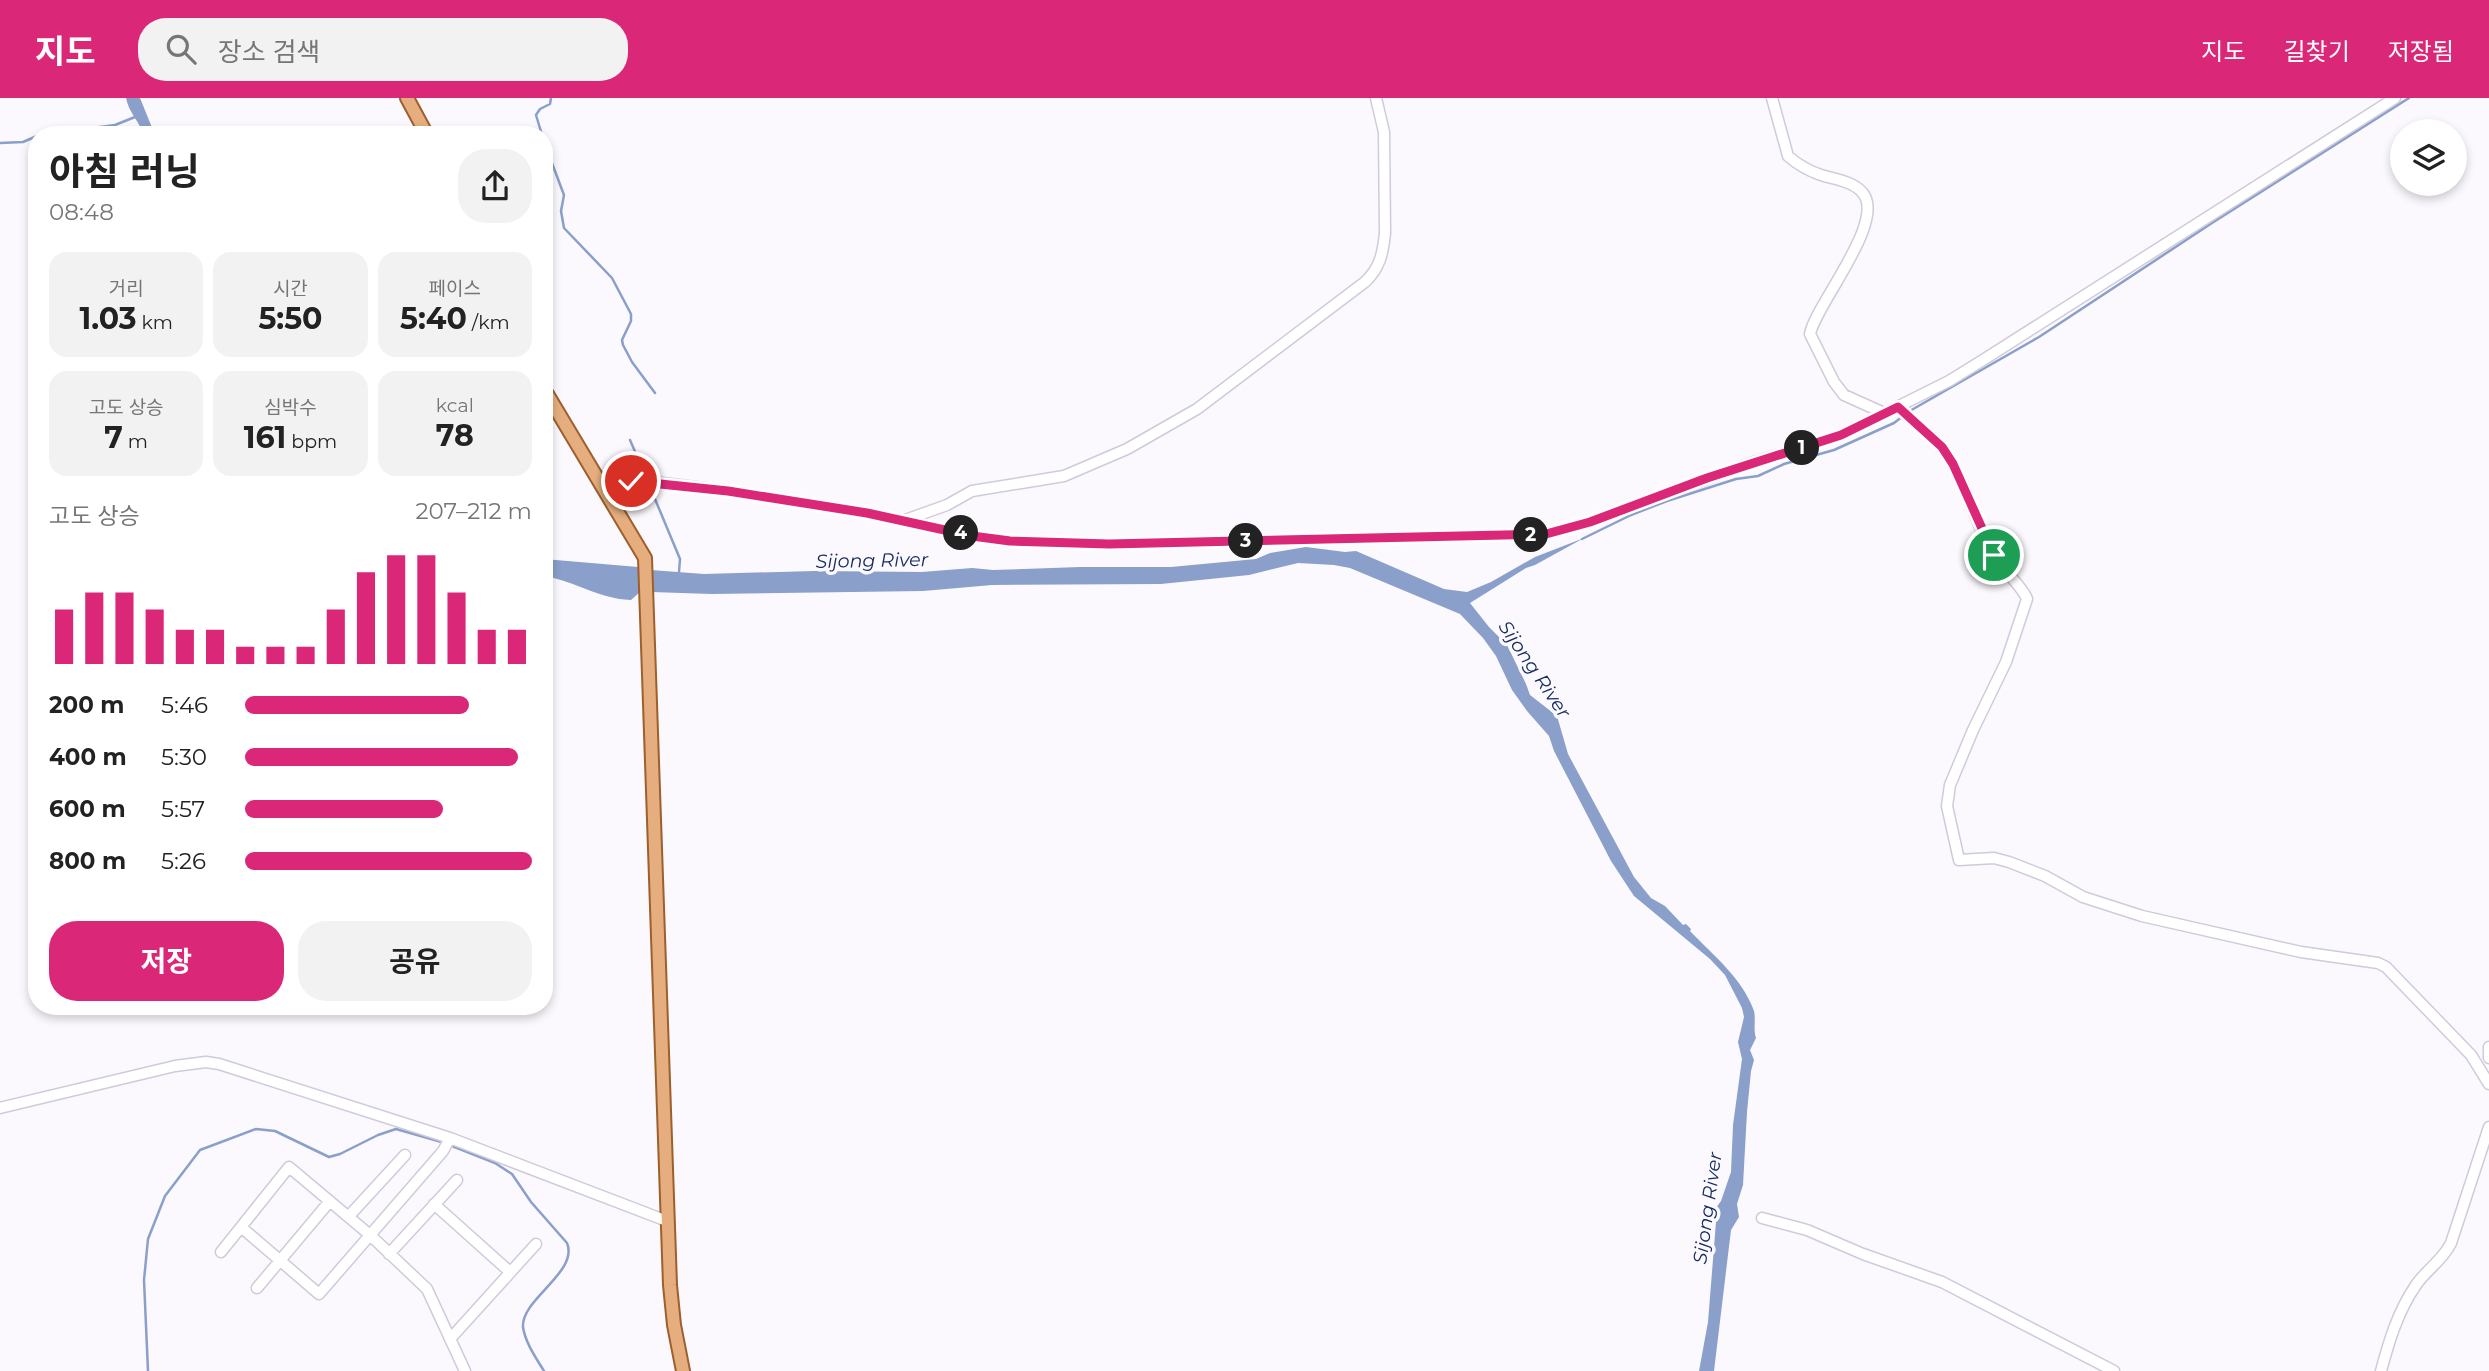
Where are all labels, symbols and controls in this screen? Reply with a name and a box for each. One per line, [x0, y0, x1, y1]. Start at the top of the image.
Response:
search box [138, 18, 628, 81]
icon: search [162, 30, 200, 68]
text: 지도 [35, 31, 96, 71]
text: 장소 검색 [218, 36, 320, 68]
text: 지도 [2201, 37, 2246, 66]
text: 길찾기 [2284, 37, 2350, 66]
text: 저장됨 [2388, 37, 2454, 66]
map controls [2390, 119, 2467, 196]
button: layers [2390, 119, 2467, 196]
text: 아침 러닝 [49, 148, 200, 195]
button: share [458, 149, 532, 223]
text: 08:48 [49, 198, 114, 226]
text: 거리 [109, 277, 144, 300]
text: 시간 [273, 277, 308, 300]
text: 페이스 [429, 277, 481, 300]
text: 1.03 [79, 300, 137, 337]
text: 5:50 [259, 300, 322, 337]
text: 5:40 [400, 300, 467, 337]
text: km [137, 311, 173, 334]
text: /km [467, 311, 510, 334]
text: kcal [436, 394, 474, 417]
text: 고도 상승 [89, 396, 164, 419]
text: 심박수 [264, 396, 317, 419]
text: 78 [436, 417, 474, 454]
text: 7 [104, 419, 123, 456]
text: 161 [244, 419, 286, 456]
text: m [123, 430, 148, 453]
text: bpm [286, 430, 337, 453]
pin: 1 [1784, 430, 1820, 466]
text: 1 [1798, 436, 1805, 459]
pin [601, 451, 661, 511]
icon: check [612, 462, 650, 500]
text: 207–212 m [415, 497, 532, 525]
text: 고도 상승 [49, 502, 140, 530]
pin: 4 [944, 516, 978, 550]
pin: 2 [1514, 518, 1548, 552]
text: 4 [954, 521, 967, 544]
text: 2 [1525, 523, 1536, 546]
pin: 3 [1228, 524, 1264, 558]
pin [1964, 525, 2024, 585]
text: 3 [1240, 529, 1251, 552]
icon: arrive [1975, 536, 2013, 574]
water label: Sijong River [815, 548, 929, 573]
water label: Sijong River [1494, 616, 1576, 723]
text: 200 m [49, 691, 124, 719]
text: 5:46 [161, 691, 208, 719]
text: 400 m [49, 743, 127, 771]
text: 5:30 [161, 743, 207, 771]
text: 600 m [49, 795, 126, 823]
text: 5:57 [161, 795, 205, 823]
text: 800 m [49, 847, 126, 875]
text: 5:26 [161, 847, 206, 875]
button: 저장 [49, 921, 284, 1001]
button: 공유 [298, 921, 532, 1001]
water label: Sijong River [1688, 1150, 1727, 1265]

